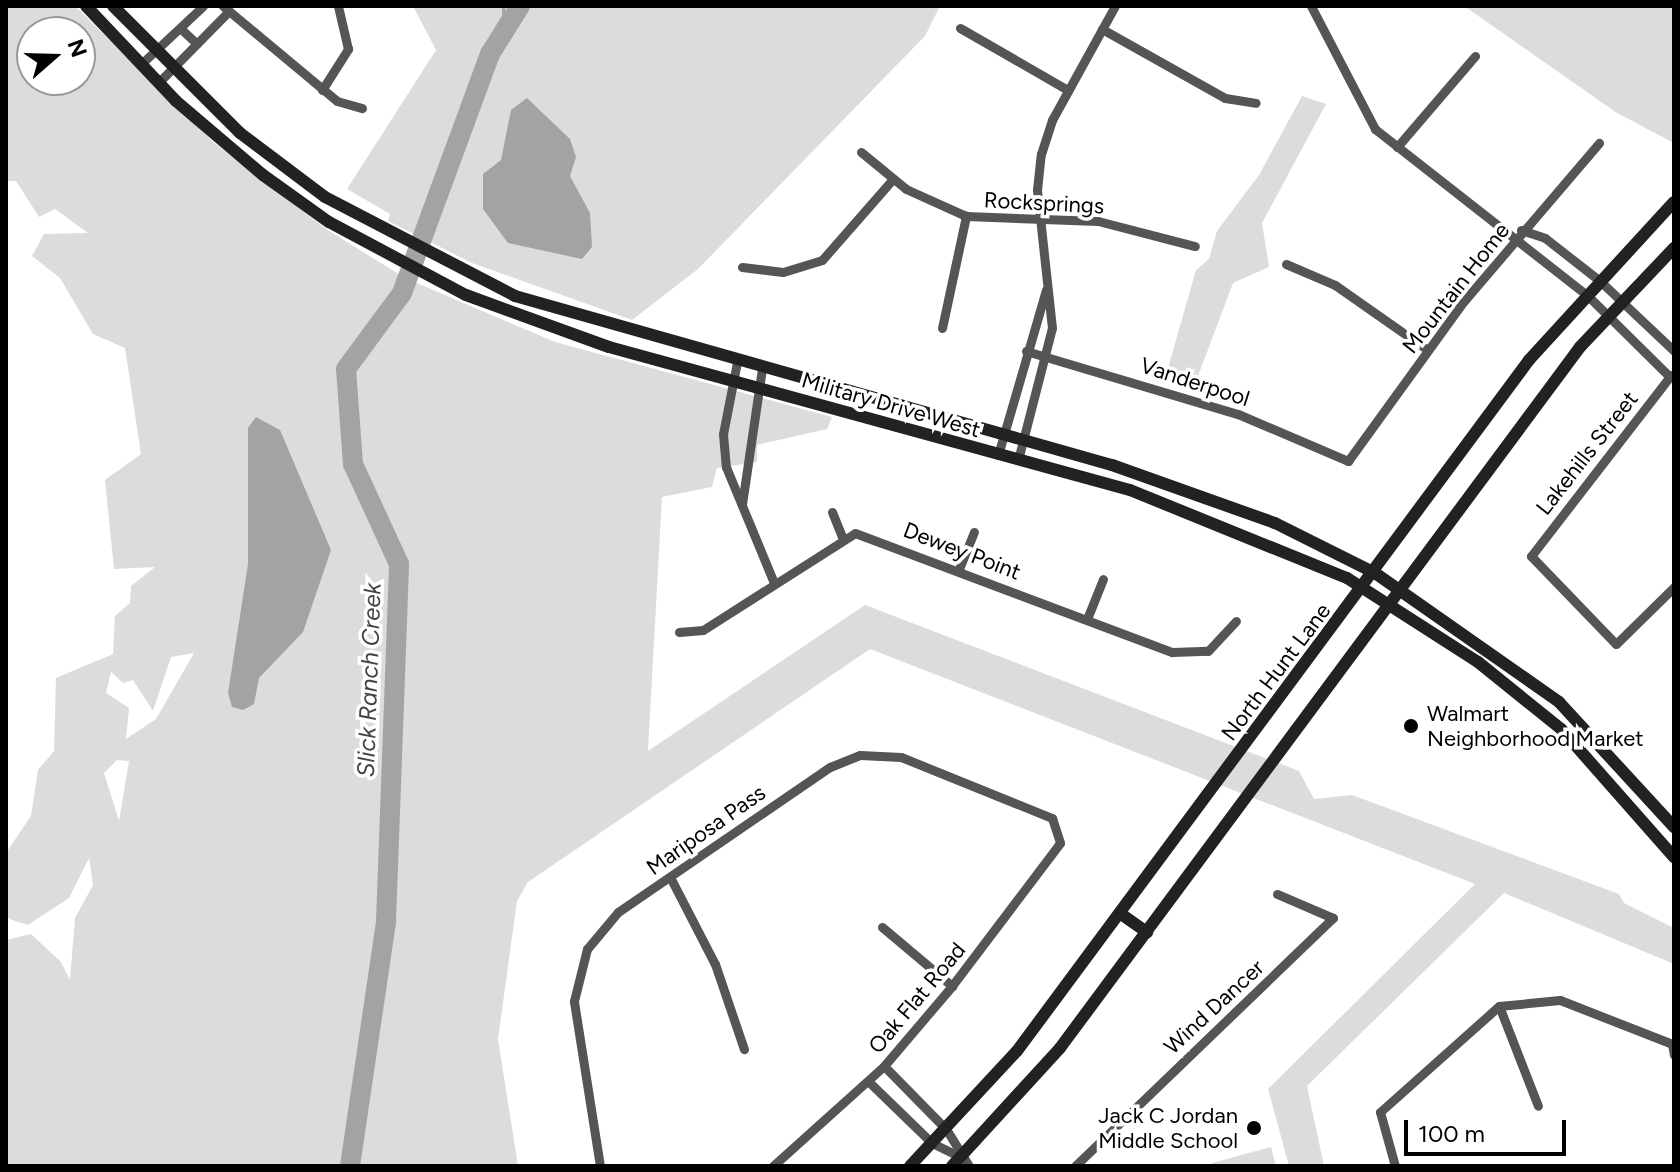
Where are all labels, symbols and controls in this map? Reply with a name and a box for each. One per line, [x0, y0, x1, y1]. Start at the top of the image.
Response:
north arrow [16, 16, 96, 96]
text: N [62, 36, 93, 61]
street label: Rocksprings [983, 187, 1105, 219]
street label: Mountain Home [1397, 218, 1515, 358]
street label: Vanderpool [1137, 352, 1253, 412]
street label: Military Drive West [799, 367, 983, 443]
street label: Lakehills Street [1531, 386, 1643, 520]
street label: Dewey Point [900, 517, 1024, 585]
water label: Slick Ranch Creek [351, 582, 387, 778]
street label: North Hunt Lane [1216, 598, 1336, 746]
place label: Walmart Neighborhood Market [1427, 700, 1644, 752]
marker: Walmart Neighborhood Market [1402, 717, 1420, 735]
street label: Mariposa Pass [641, 779, 771, 881]
street label: Oak Flat Road [863, 937, 971, 1059]
street label: Wind Dancer [1159, 954, 1269, 1060]
place label: Jack C Jordan Middle School [1098, 1102, 1238, 1154]
scale bar [1408, 1104, 1570, 1154]
marker: Jack C Jordan Middle School [1245, 1119, 1263, 1137]
text: 100 m [1418, 1119, 1485, 1148]

